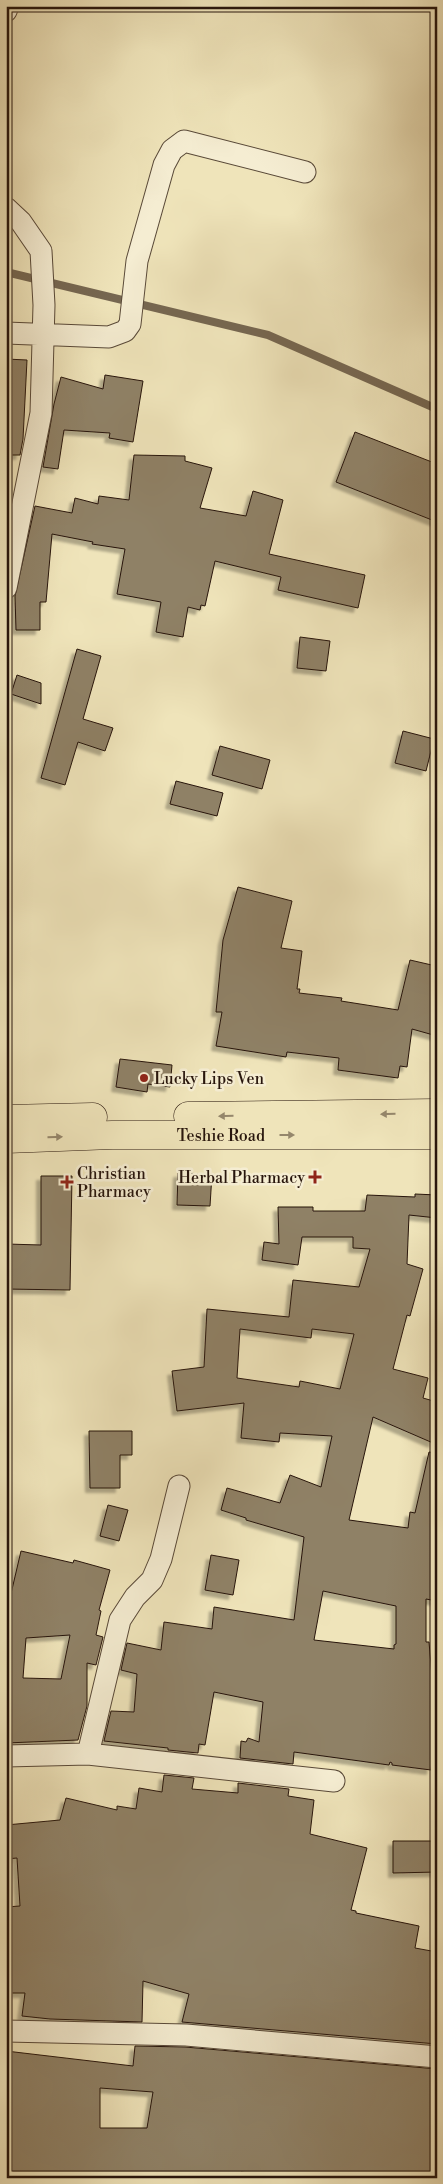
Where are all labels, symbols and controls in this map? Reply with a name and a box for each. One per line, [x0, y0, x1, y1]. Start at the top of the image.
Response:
place label: Lucky Lips Ven [154, 1069, 265, 1089]
marker: Lucky Lips Ven [138, 1072, 150, 1084]
one-way arrow [380, 1110, 396, 1118]
one-way arrow [217, 1112, 233, 1120]
street label: Teshie Road [177, 1126, 265, 1146]
one-way arrow [280, 1131, 296, 1139]
one-way arrow [47, 1133, 63, 1141]
place label: Christian Pharmacy [77, 1164, 151, 1202]
place label: Herbal Pharmacy [178, 1168, 305, 1188]
marker: Herbal Pharmacy [309, 1171, 321, 1183]
marker: Christian Pharmacy [61, 1176, 73, 1188]

